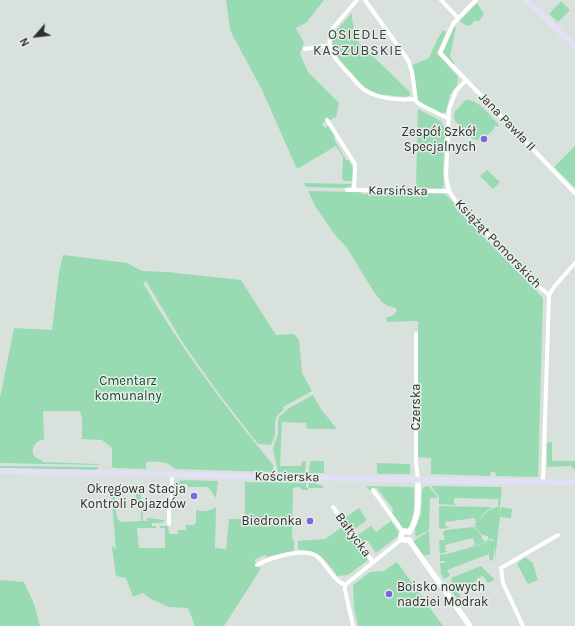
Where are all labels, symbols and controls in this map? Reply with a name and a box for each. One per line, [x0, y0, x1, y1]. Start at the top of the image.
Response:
north arrow [16, 16, 56, 56]
district label: OSIEDLE KASZUBSKIE [313, 27, 403, 60]
text: N [17, 35, 33, 48]
street label: Jana Pawła II [475, 89, 539, 155]
place label: Zespół Szkół Specjalnych [401, 124, 476, 155]
marker: Zespół Szkół Specjalnych [479, 134, 489, 144]
street label: Karsińska [368, 183, 428, 199]
street label: Książąt Pomorskich [451, 196, 545, 292]
park label: Cmentarz komunalny [94, 373, 162, 404]
street label: Czerska [408, 384, 424, 430]
street label: Kościerska [254, 469, 320, 485]
place label: Okręgowa Stacja Kontroli Pojazdów [80, 481, 186, 512]
marker: Okręgowa Stacja Kontroli Pojazdów [189, 491, 199, 501]
street label: Bałtycka [332, 510, 374, 560]
place label: Biedronka [242, 513, 302, 529]
marker: Biedronka [305, 516, 315, 526]
place label: Boisko nowych nadziei Modrak [397, 579, 488, 610]
marker: Boisko nowych nadziei Modrak [384, 589, 394, 599]

